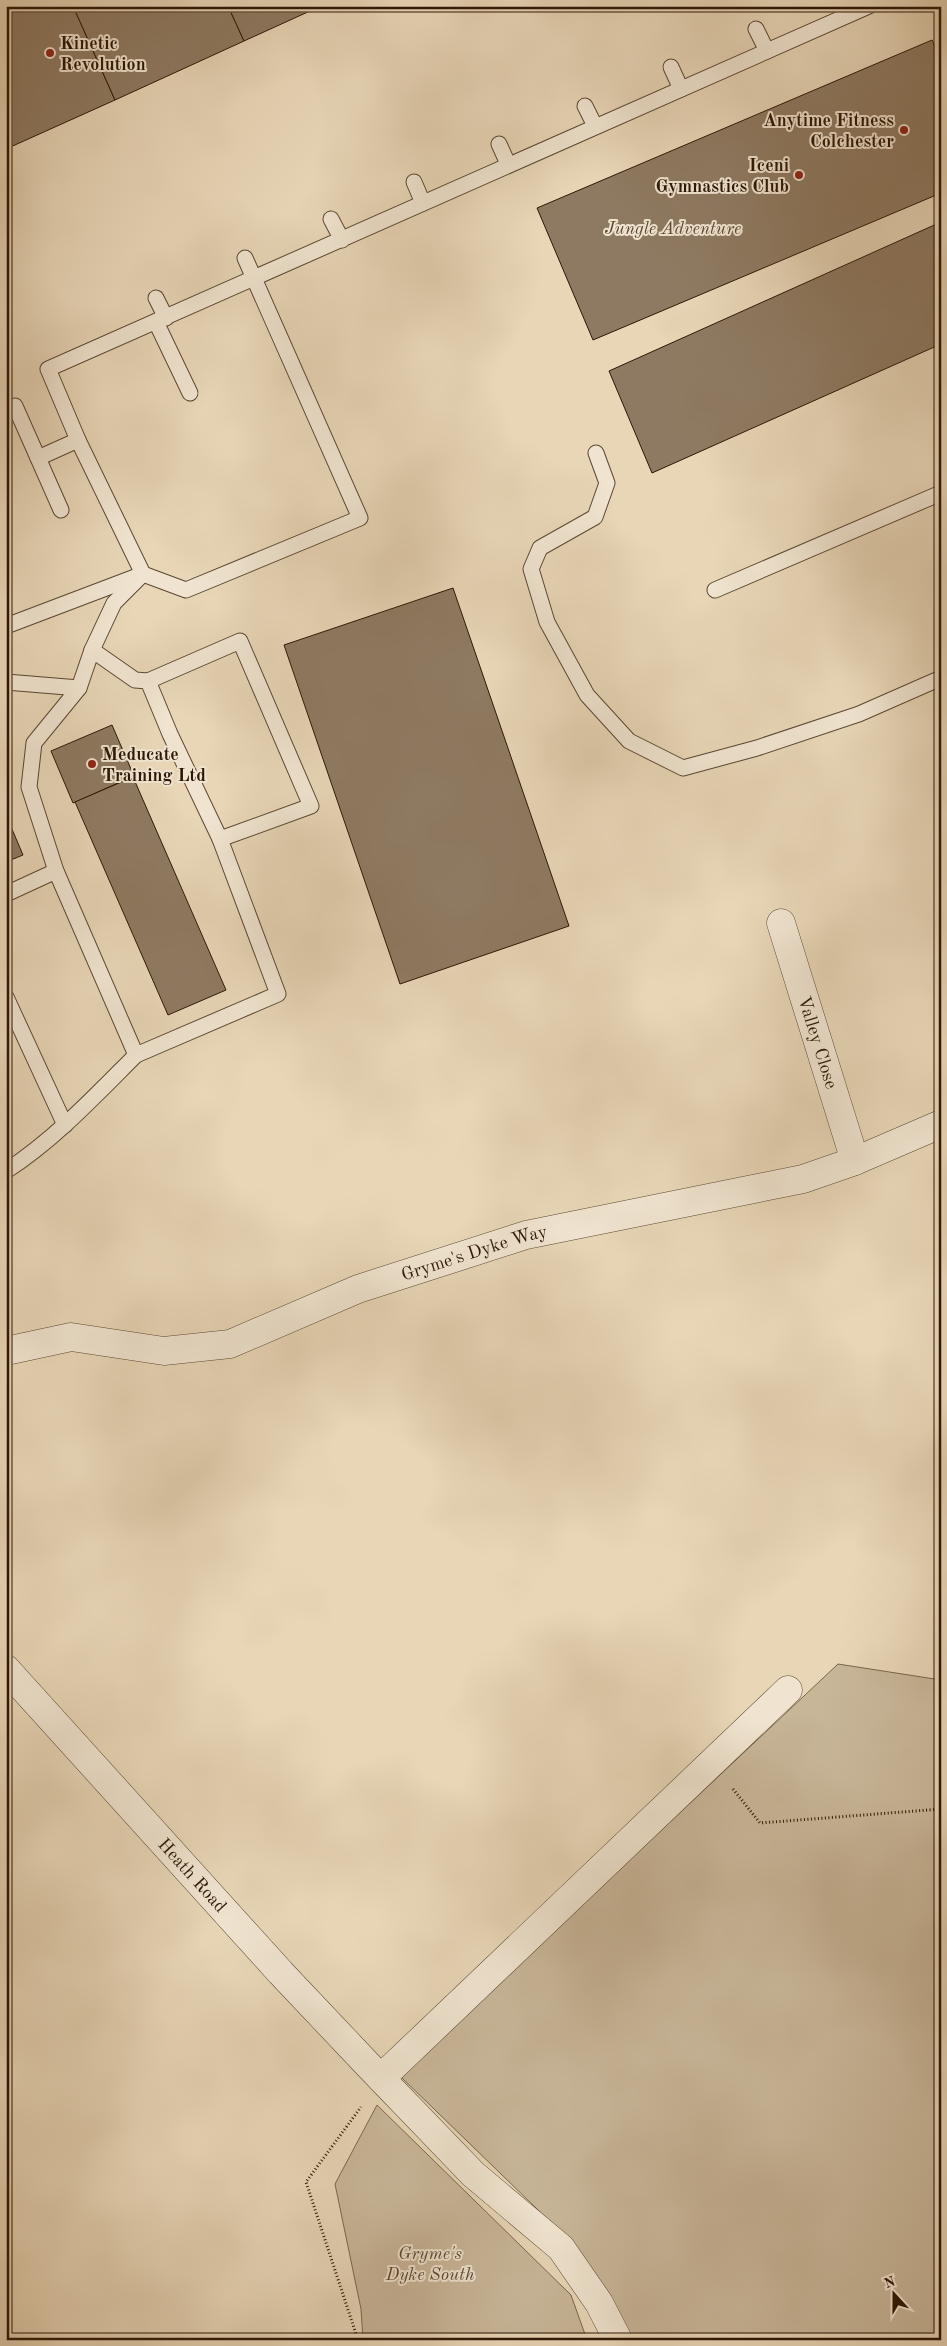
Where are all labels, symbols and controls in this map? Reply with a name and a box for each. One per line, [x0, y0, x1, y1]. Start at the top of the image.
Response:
place label: Kinetic Revolution [60, 35, 146, 74]
marker: Kinetic Revolution [44, 47, 56, 59]
place label: Anytime Fitness Colchester [763, 112, 894, 151]
marker: Anytime Fitness Colchester [898, 124, 910, 136]
place label: Iceni Gymnastics Club [655, 157, 789, 196]
marker: Iceni Gymnastics Club [793, 169, 805, 181]
park label: Jungle Adventure [605, 220, 741, 238]
place label: Meducate Training Ltd [102, 746, 206, 785]
marker: Meducate Training Ltd [86, 758, 98, 770]
street label: Valley Close [794, 994, 840, 1091]
street label: Gryme's Dyke Way [399, 1223, 549, 1285]
street label: Heath Road [154, 1835, 230, 1916]
park label: Gryme's Dyke South [385, 2245, 474, 2284]
north arrow [870, 2268, 920, 2318]
text: N [882, 2274, 897, 2291]

